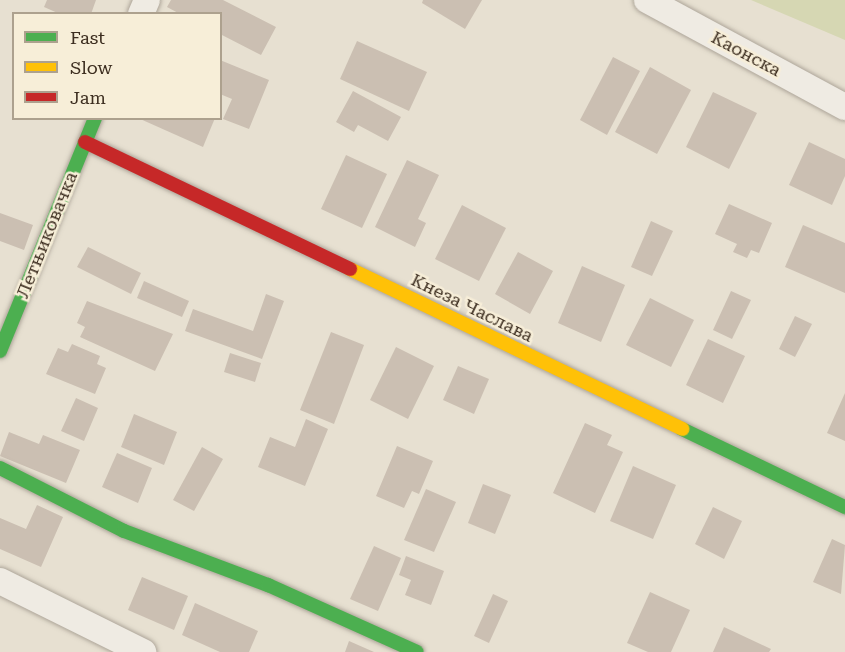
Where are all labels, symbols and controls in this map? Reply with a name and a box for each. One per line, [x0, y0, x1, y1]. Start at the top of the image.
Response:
legend [12, 12, 222, 120]
text: Fast [70, 27, 105, 48]
street label: Каонска [707, 27, 785, 81]
text: Slow [70, 57, 112, 78]
text: Jam [70, 87, 106, 108]
street label: Летњиковачка [12, 169, 82, 301]
street label: Кнеза Часлава [407, 269, 537, 347]

